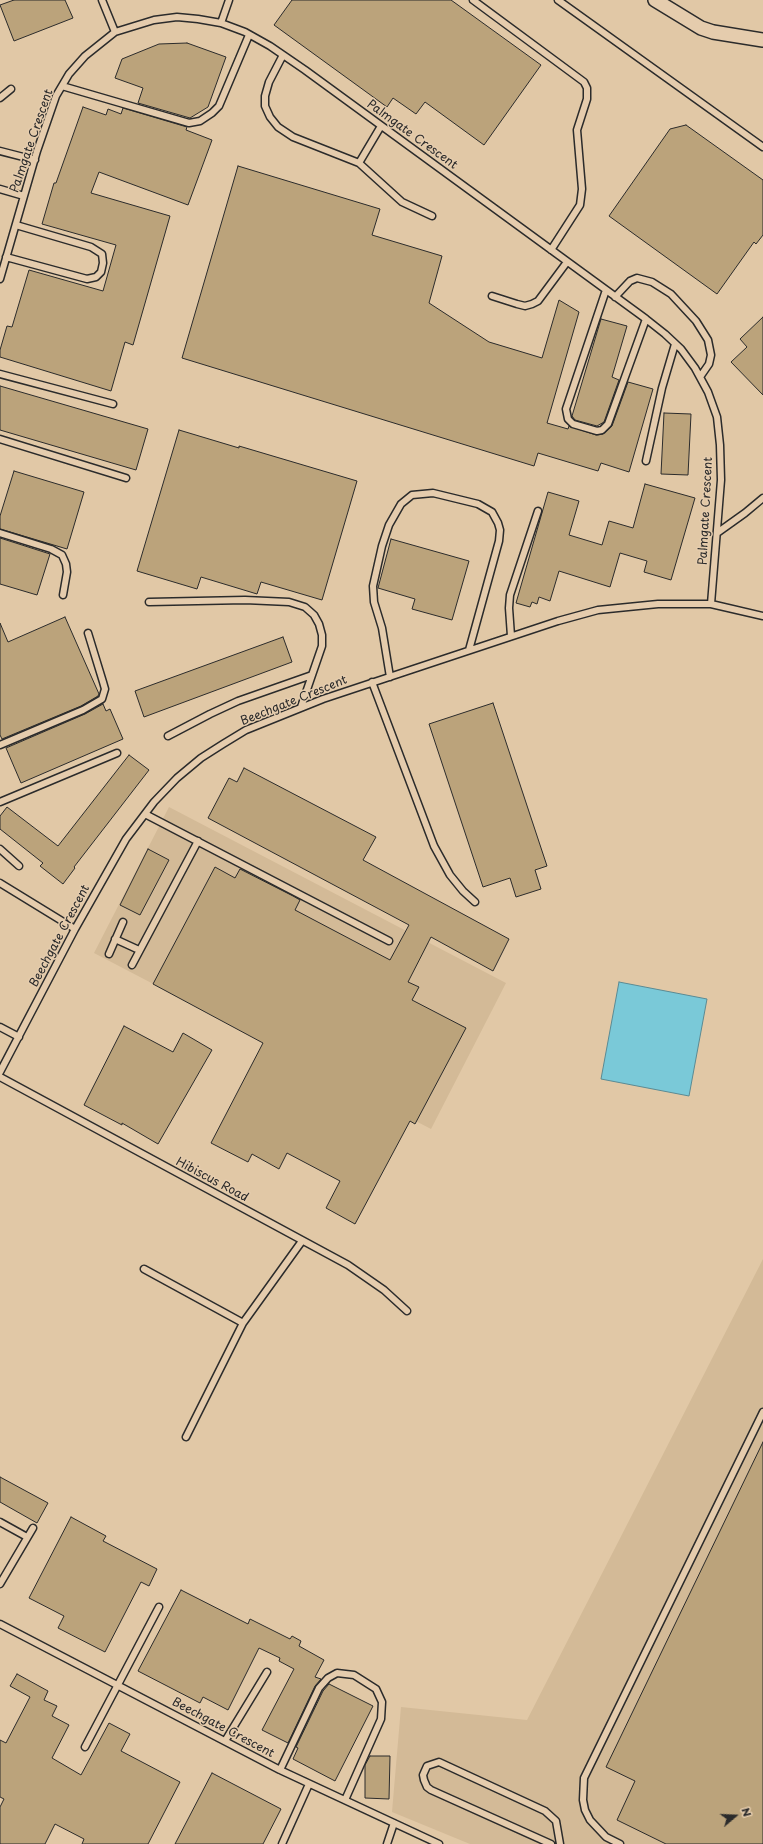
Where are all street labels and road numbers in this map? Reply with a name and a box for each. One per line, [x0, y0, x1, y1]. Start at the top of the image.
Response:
street label: Palmgate Crescent [8, 87, 56, 195]
street label: Palmgate Crescent [364, 97, 460, 173]
street label: Palmgate Crescent [696, 457, 716, 565]
street label: Beechgate Crescent [239, 673, 349, 729]
street label: Beechgate Crescent [27, 882, 93, 990]
street label: Hibiscus Road [173, 1155, 251, 1205]
street label: Beechgate Crescent [169, 1695, 277, 1761]

